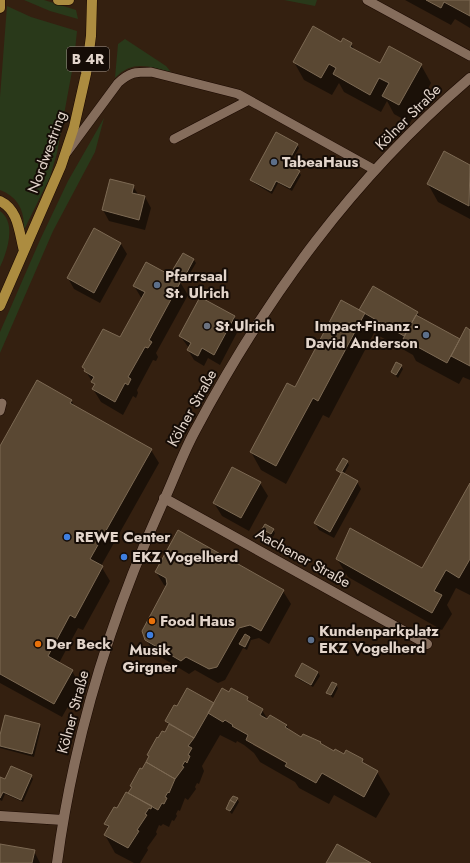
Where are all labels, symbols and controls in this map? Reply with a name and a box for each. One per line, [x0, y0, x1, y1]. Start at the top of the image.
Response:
road number: B 4R [67, 47, 109, 71]
street label: Kölner Straße [370, 79, 446, 155]
street label: Nordwestring [22, 108, 72, 196]
place label: TabeaHaus [282, 151, 358, 173]
marker: TabeaHaus [269, 157, 279, 167]
place label: Pfarrsaal St. Ulrich [165, 265, 229, 304]
marker: Pfarrsaal St. Ulrich [152, 280, 162, 290]
place label: St.Ulrich [215, 315, 275, 337]
place label: Impact-Finanz - David Anderson [305, 315, 419, 354]
marker: St.Ulrich [202, 321, 212, 331]
marker: Impact-Finanz - David Anderson [421, 330, 431, 340]
street label: Kölner Straße [162, 365, 222, 451]
street label: Aachener Straße [252, 523, 355, 593]
place label: REWE Center [75, 526, 171, 548]
marker: REWE Center [62, 532, 72, 542]
place label: EKZ Vogelherd [132, 546, 238, 568]
marker: EKZ Vogelherd [119, 552, 129, 562]
place label: Food Haus [160, 610, 235, 632]
marker: Food Haus [147, 616, 157, 626]
place label: Kundenparkplatz EKZ Vogelherd [319, 620, 439, 659]
marker: Musik Girgner [145, 630, 155, 640]
place label: Der Beck [46, 633, 111, 655]
marker: Kundenparkplatz EKZ Vogelherd [306, 635, 316, 645]
marker: Der Beck [33, 639, 43, 649]
place label: Musik Girgner [123, 639, 178, 678]
street label: Kölner Straße [51, 668, 95, 756]

